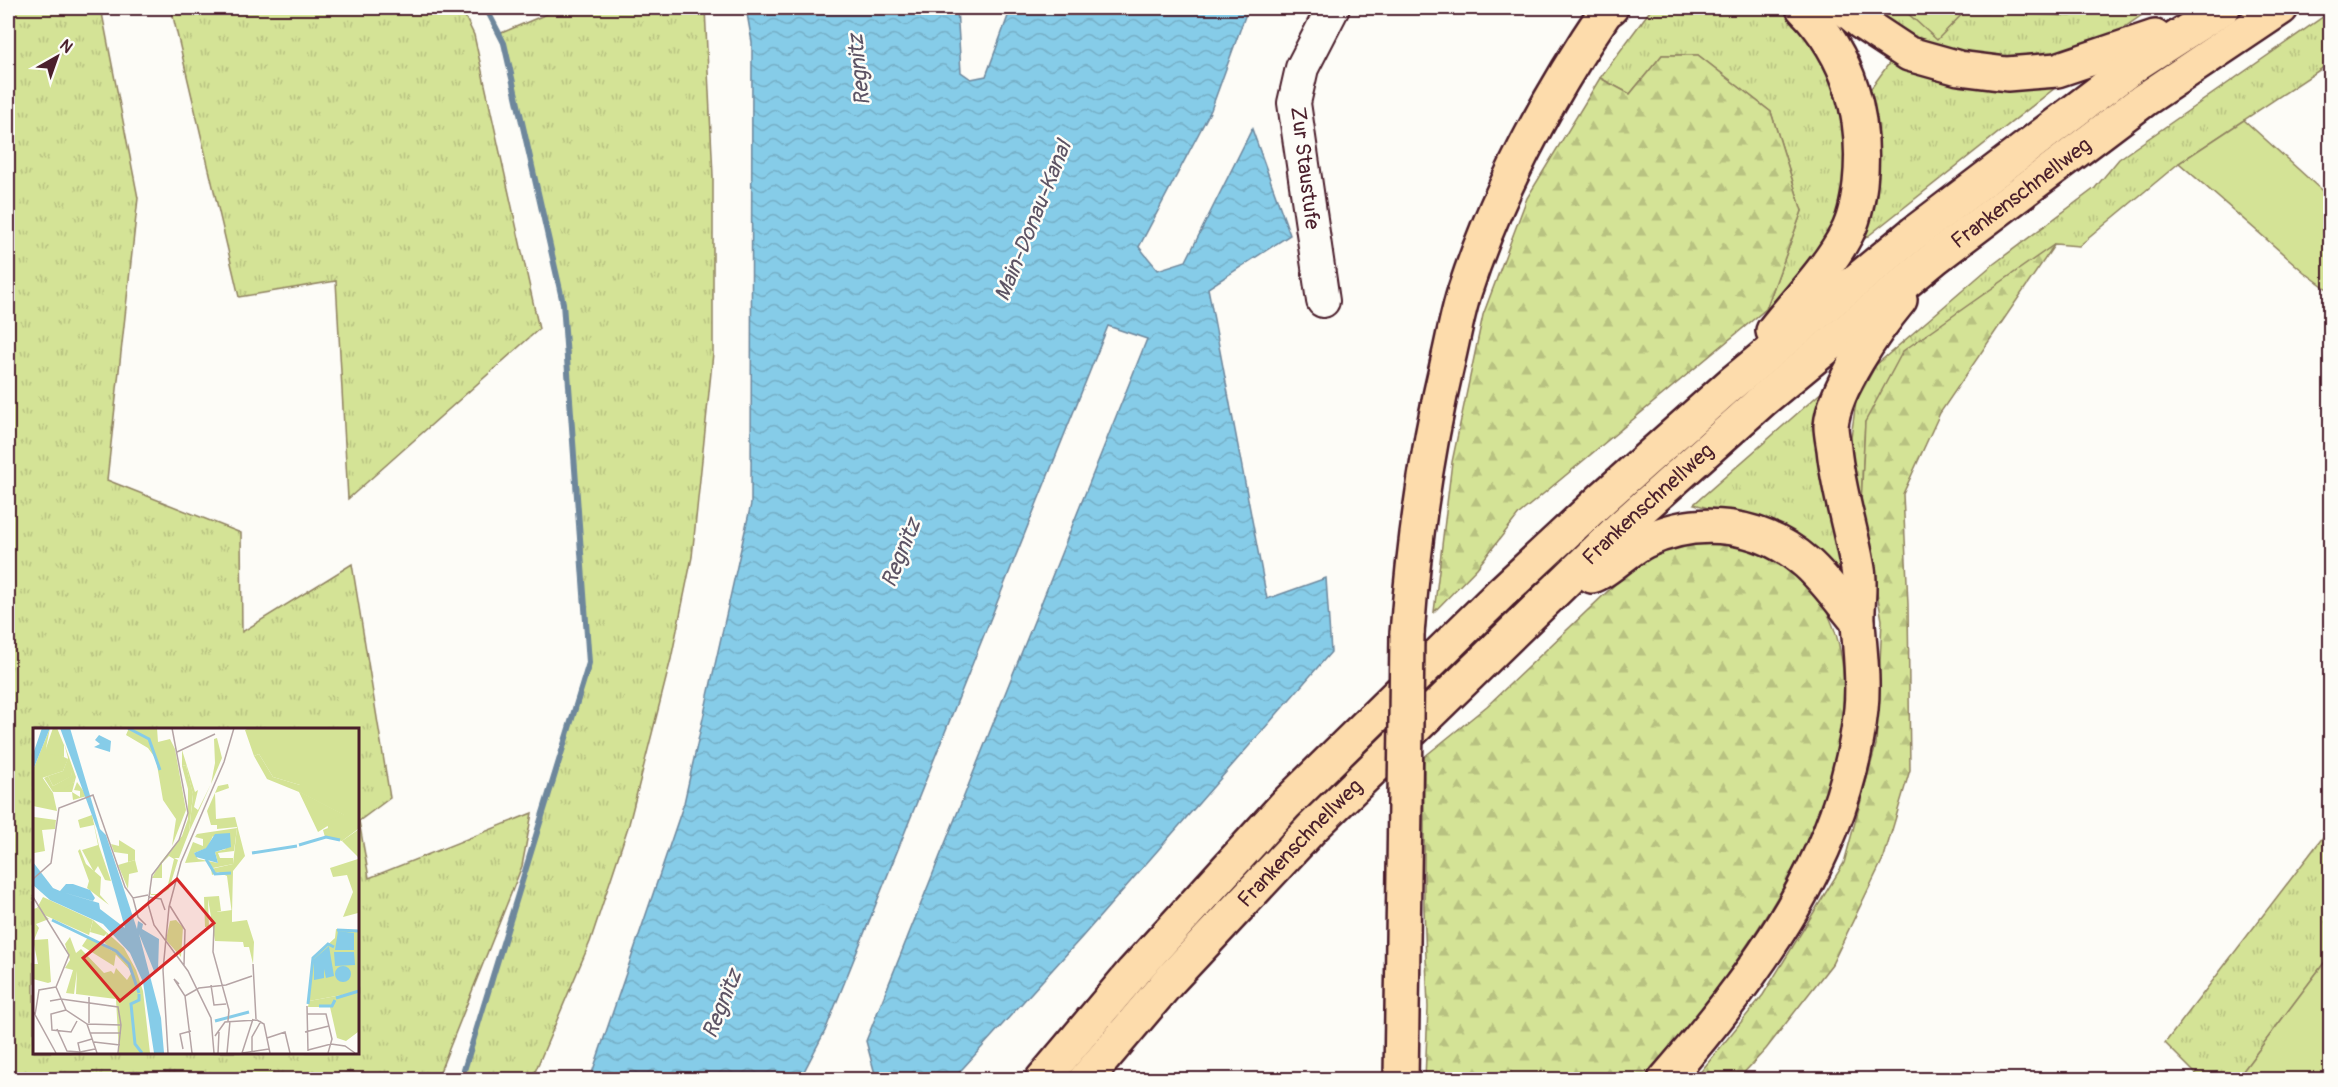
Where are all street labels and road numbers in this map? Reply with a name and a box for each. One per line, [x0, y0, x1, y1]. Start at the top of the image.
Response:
street label: Zur Staustufe [1284, 105, 1326, 232]
street label: Frankenschnellweg [1945, 131, 2096, 254]
street label: Frankenschnellweg [1577, 437, 1719, 571]
street label: Frankenschnellweg [1231, 773, 1368, 913]

